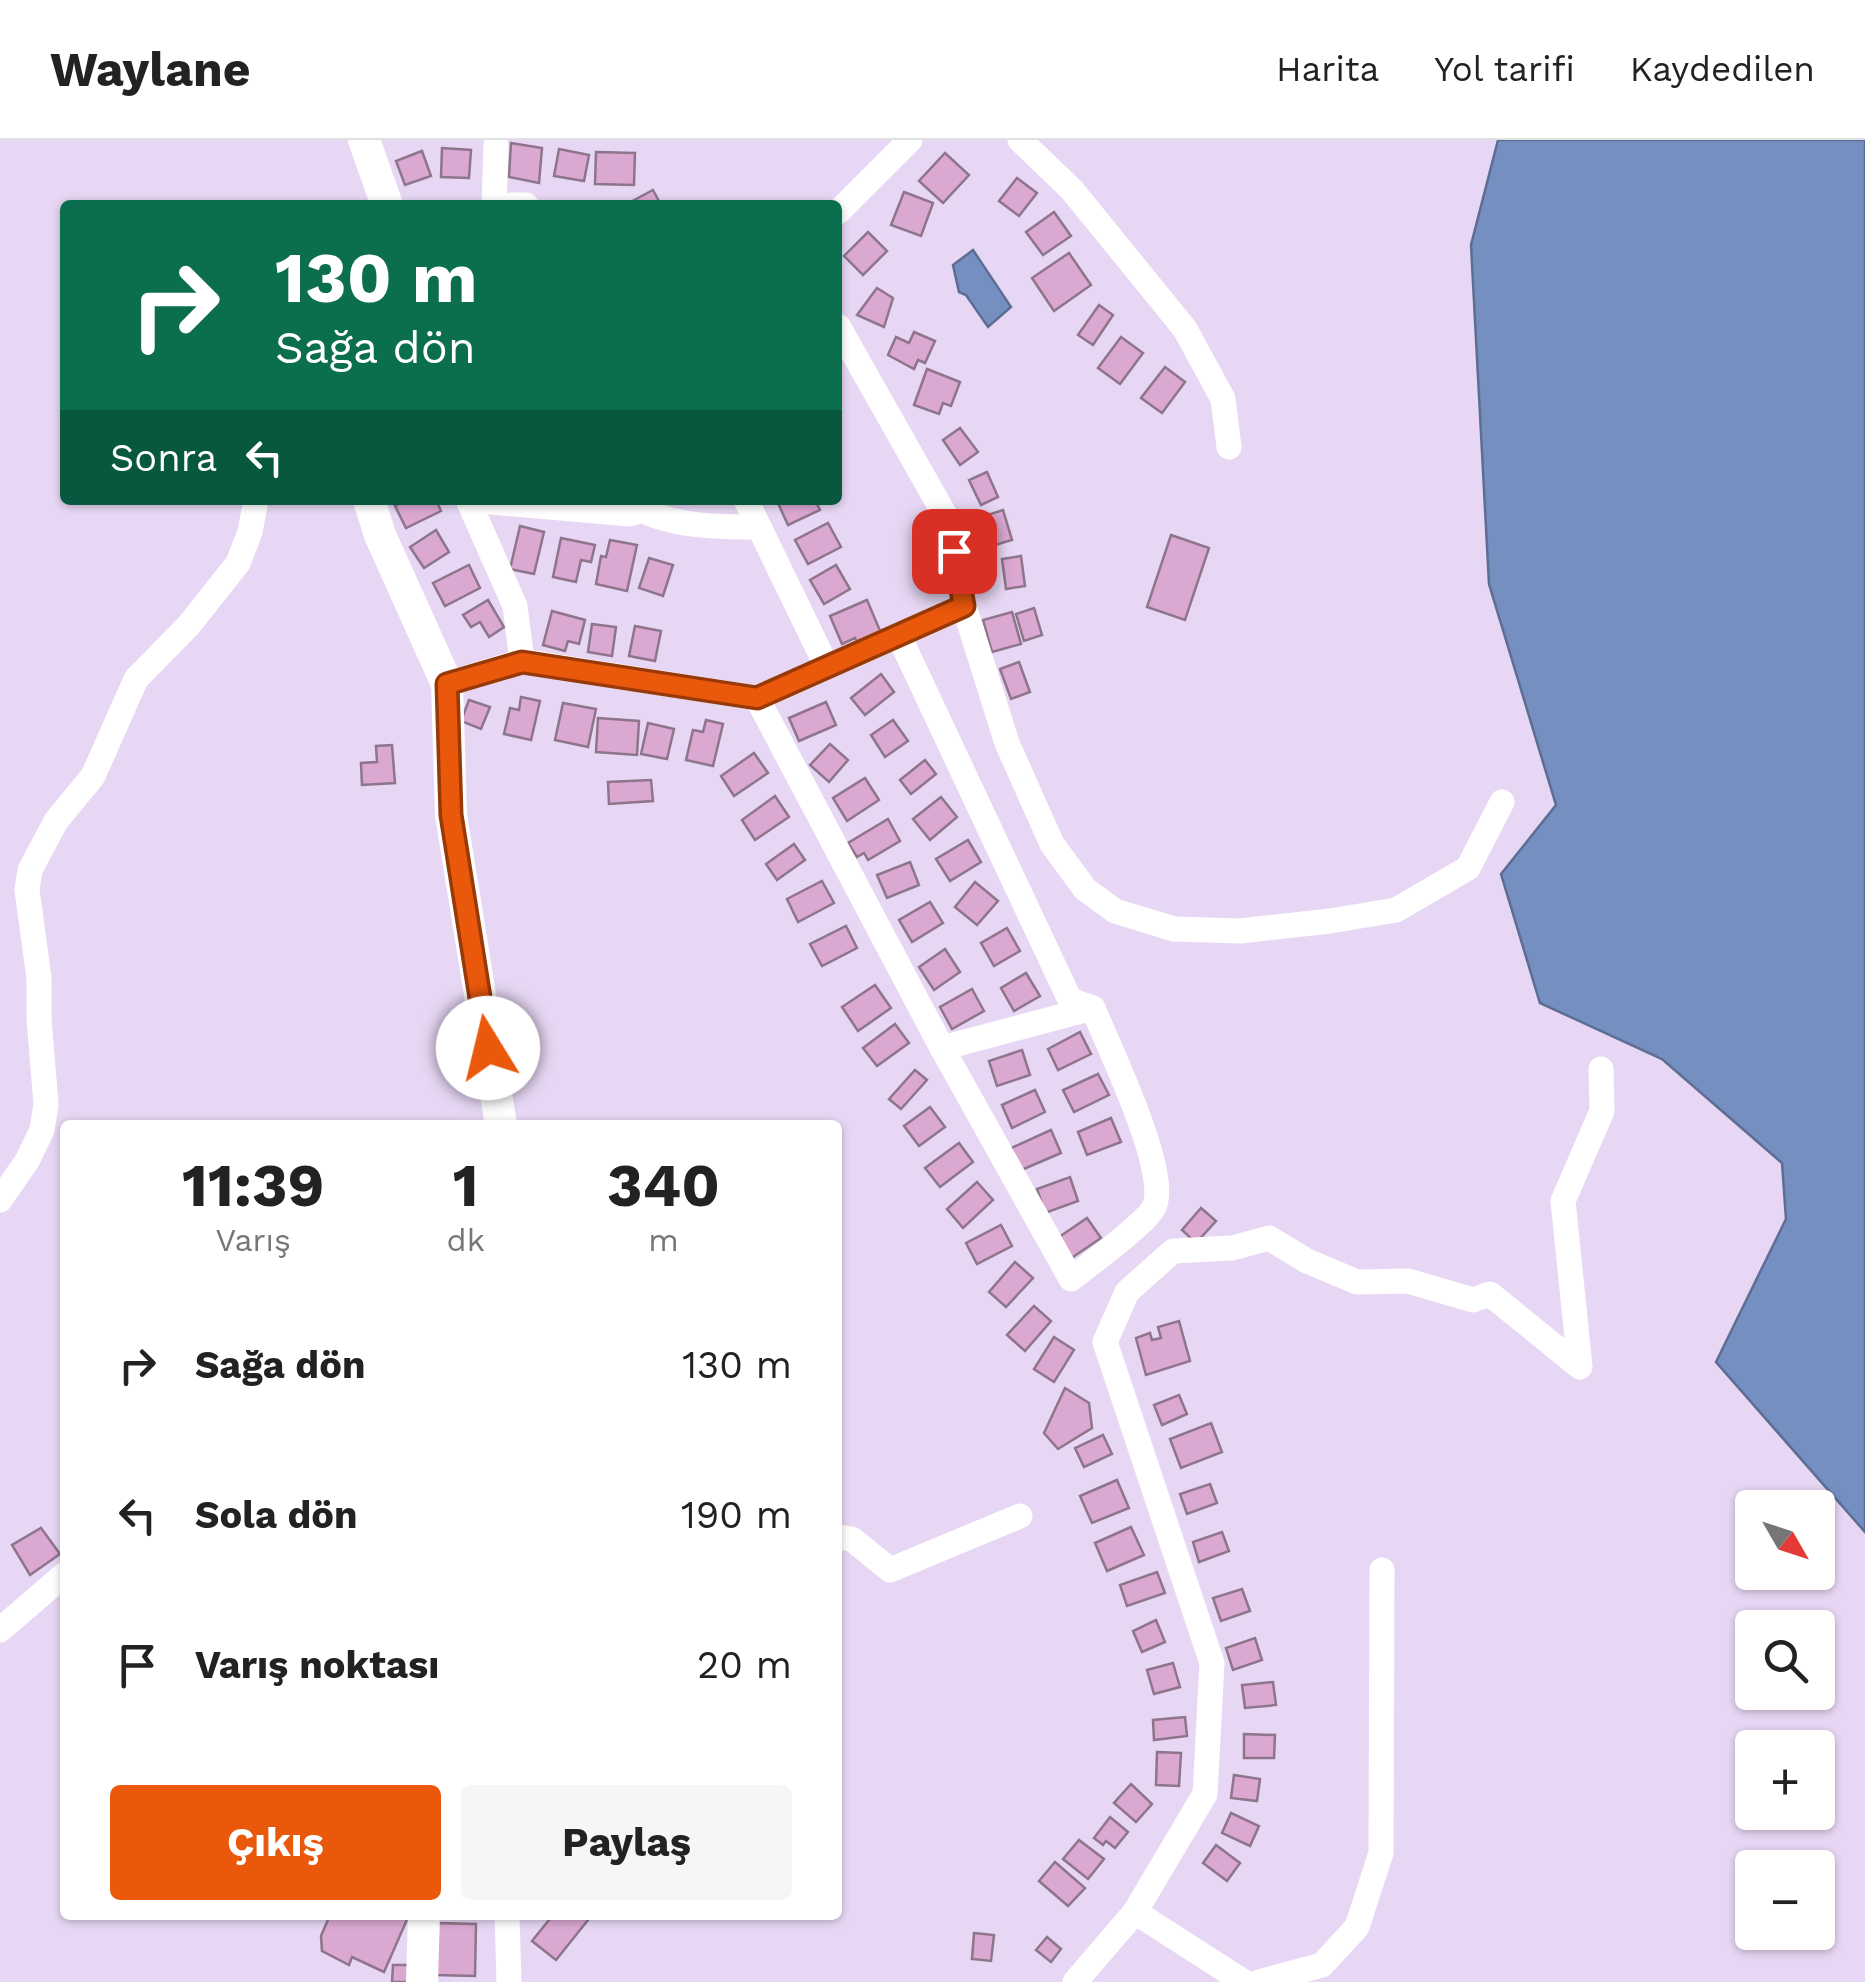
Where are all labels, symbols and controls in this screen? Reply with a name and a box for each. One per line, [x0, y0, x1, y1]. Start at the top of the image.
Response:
text: Waylane [50, 41, 251, 98]
text: Harita [1276, 48, 1379, 90]
text: Yol tarifi [1434, 48, 1575, 90]
text: Kaydedilen [1630, 48, 1815, 90]
text: 130 m [275, 237, 478, 319]
icon: right [110, 240, 240, 370]
text: Sağa dön [275, 321, 476, 374]
icon: left [237, 430, 292, 485]
text: Sonra [110, 436, 217, 480]
pin [912, 509, 997, 594]
icon: arrive [927, 524, 982, 579]
position arrow [436, 996, 540, 1100]
text: 11:39 [182, 1150, 324, 1221]
text: 1 [453, 1150, 479, 1221]
text: 340 [607, 1150, 720, 1221]
text: Varış [216, 1221, 291, 1259]
text: dk [447, 1221, 485, 1259]
text: m [648, 1221, 679, 1259]
icon: right [110, 1338, 165, 1393]
text: Sağa dön [195, 1343, 366, 1387]
text: 130 m [682, 1343, 792, 1387]
icon: left [110, 1488, 165, 1543]
north arrow [1735, 1490, 1835, 1590]
map controls [1735, 1490, 1835, 1950]
text: Sola dön [195, 1493, 358, 1537]
text: 190 m [681, 1493, 792, 1537]
button: search [1735, 1610, 1835, 1710]
icon: arrive [110, 1638, 165, 1693]
text: Varış noktası [195, 1643, 439, 1687]
text: 20 m [697, 1643, 792, 1687]
button: + [1735, 1730, 1835, 1830]
button: Çıkış [110, 1785, 441, 1900]
button: Paylaş [461, 1785, 792, 1900]
button: − [1735, 1850, 1835, 1950]

